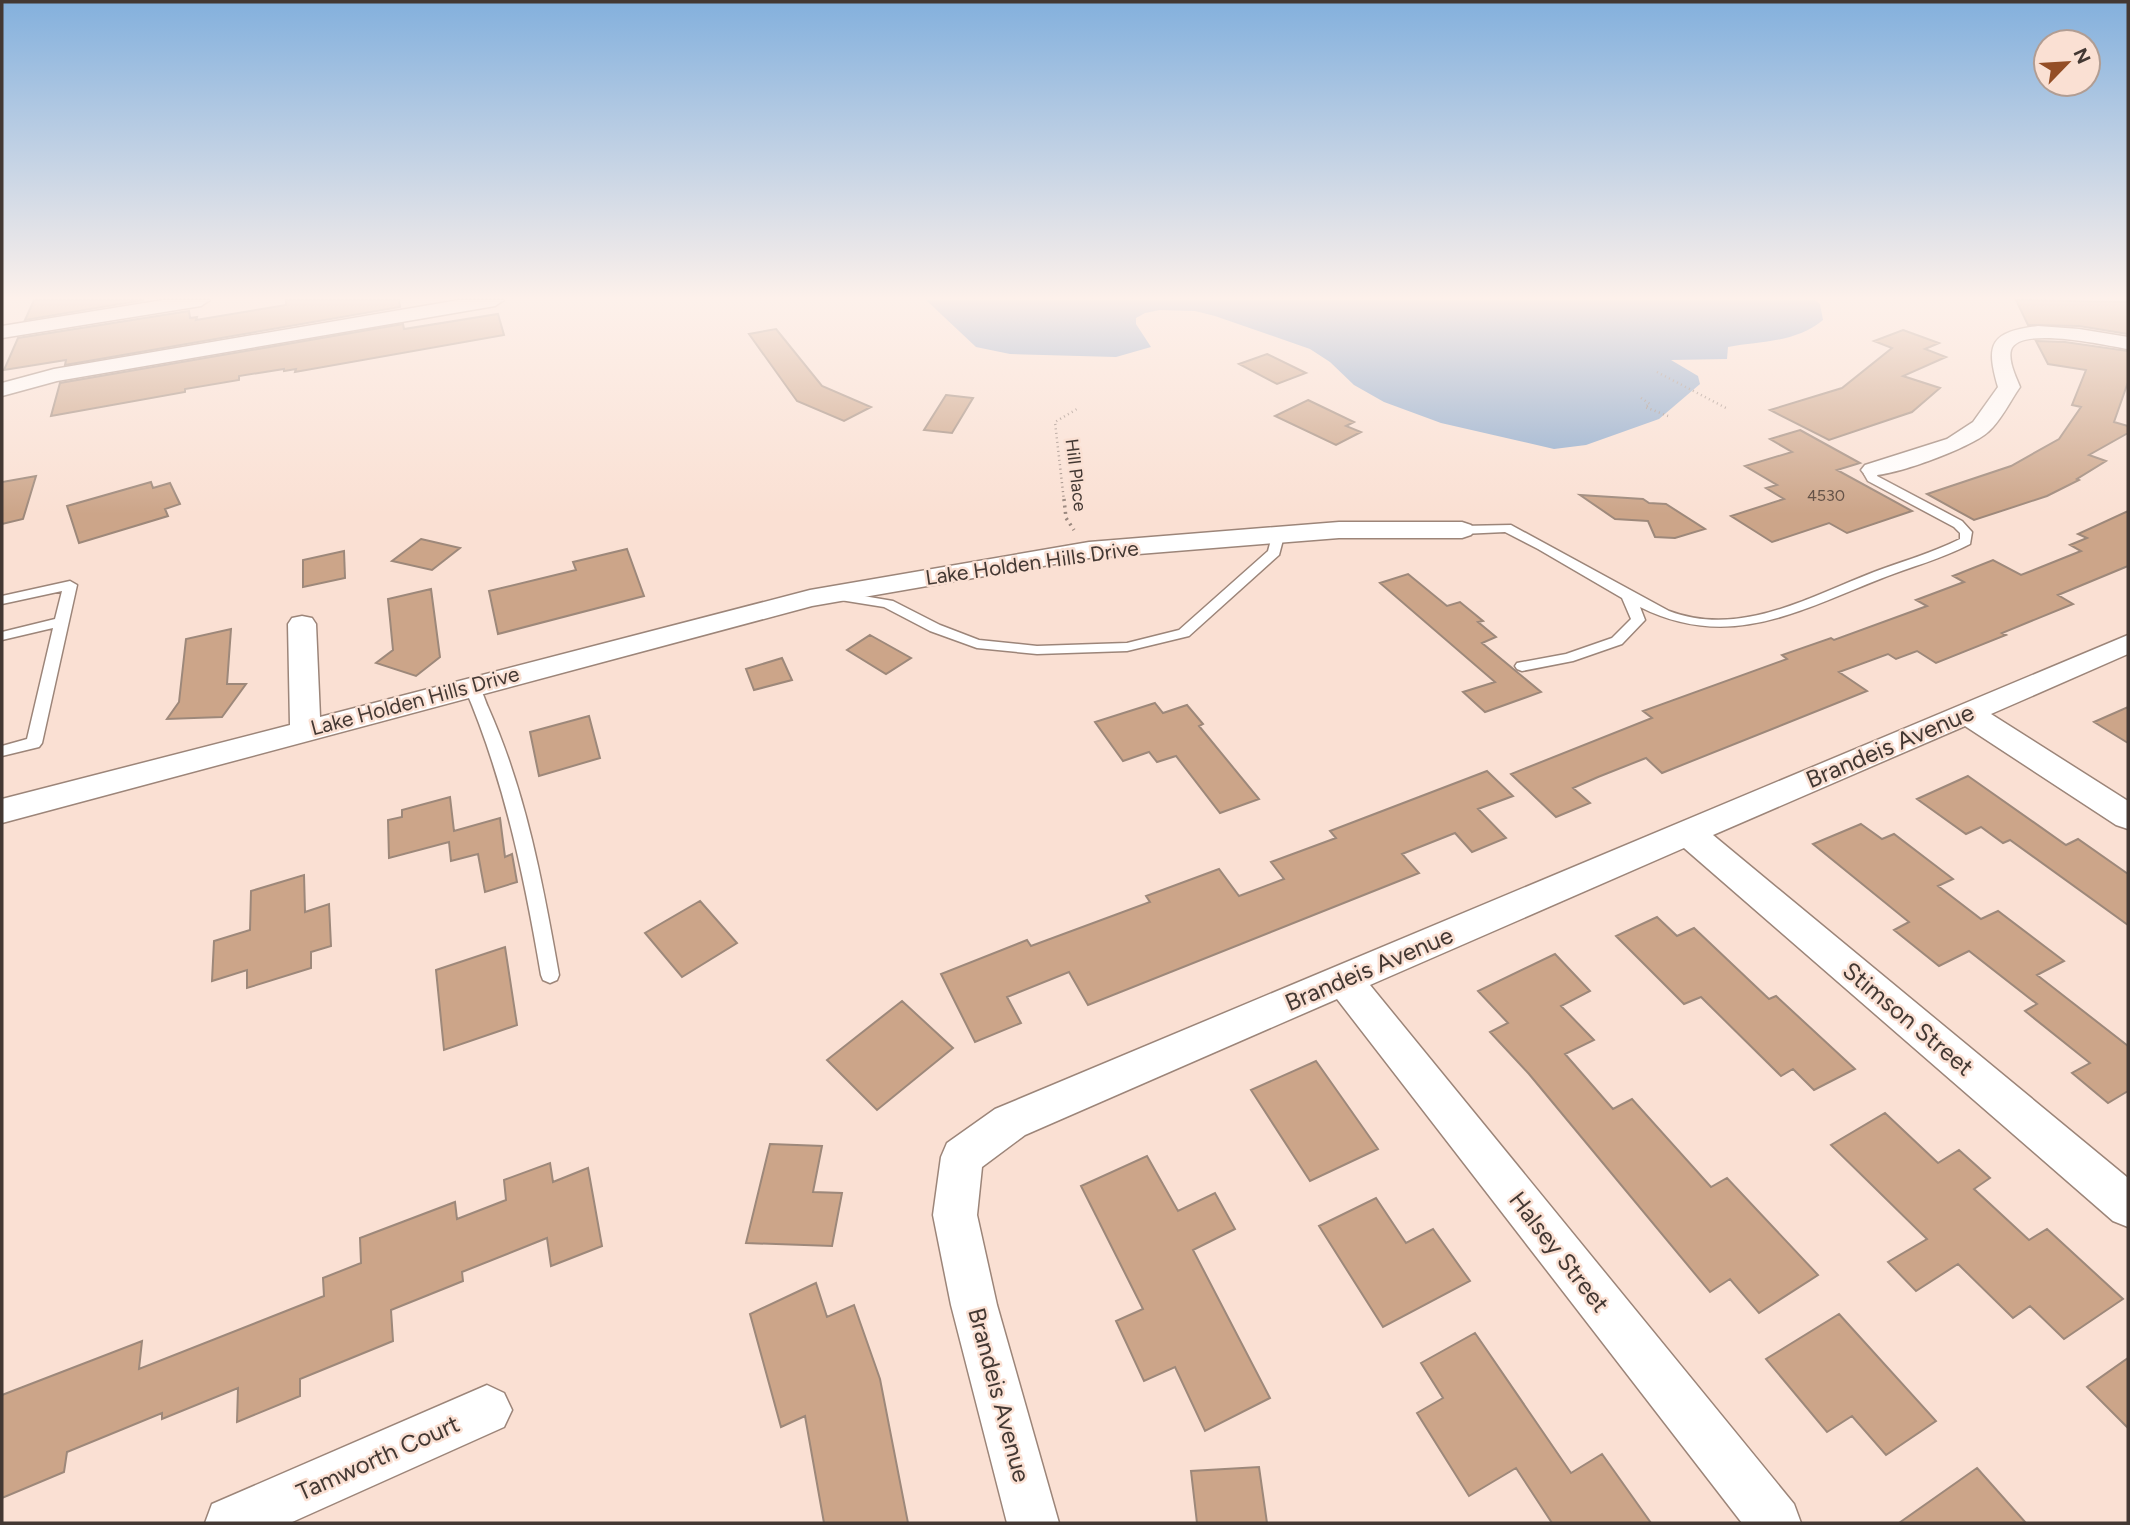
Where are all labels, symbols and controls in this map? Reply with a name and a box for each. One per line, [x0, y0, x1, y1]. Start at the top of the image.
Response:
north arrow [2032, 28, 2102, 98]
text: N [2068, 45, 2095, 68]
street label: Hill Place [1061, 437, 1091, 513]
house number: 4530 [1807, 486, 1845, 505]
street label: Lake Holden Hills Drive [924, 535, 1140, 590]
street label: Lake Holden Hills Drive [308, 661, 522, 740]
street label: Brandeis Avenue [1802, 697, 1978, 794]
street label: Brandeis Avenue [1281, 920, 1457, 1017]
street label: Stimson Street [1837, 956, 1979, 1082]
street label: Halsey Street [1503, 1186, 1616, 1318]
street label: Brandeis Avenue [962, 1304, 1037, 1485]
street label: Tamworth Court [292, 1409, 464, 1506]

